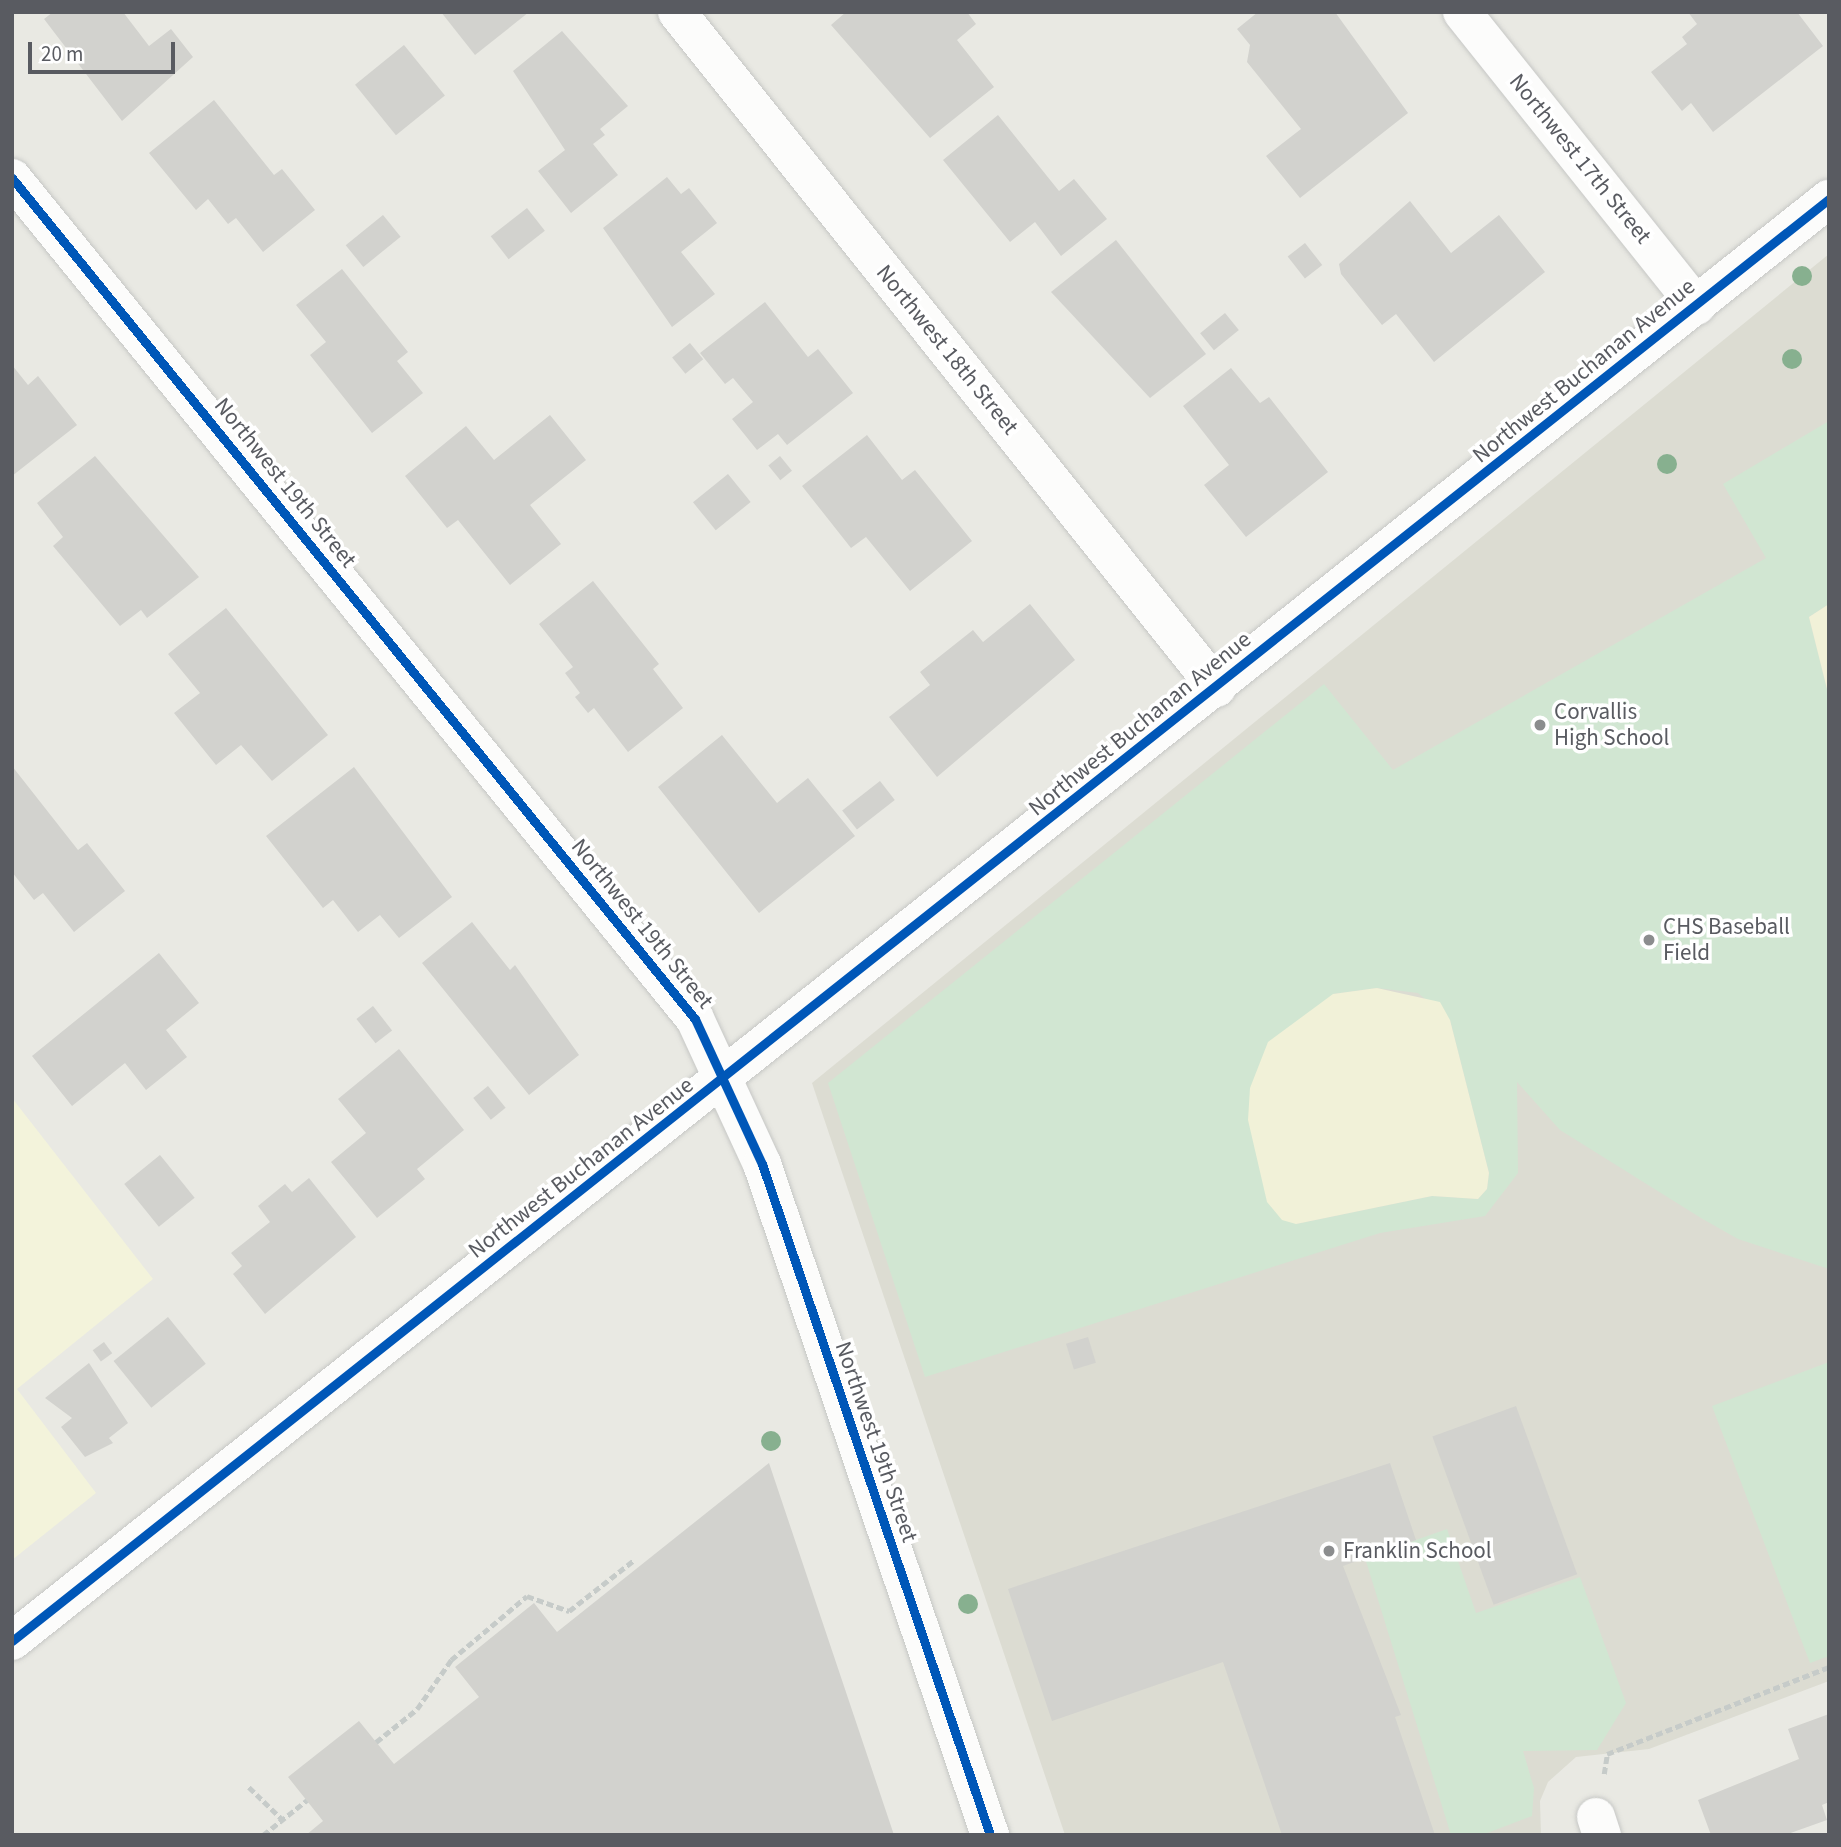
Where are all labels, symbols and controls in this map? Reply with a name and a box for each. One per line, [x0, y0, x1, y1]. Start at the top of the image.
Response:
scale bar [32, 28, 178, 72]
text: 20 m [41, 39, 83, 69]
street label: Northwest 17th Street [1503, 69, 1657, 249]
street label: Northwest 18th Street [870, 260, 1024, 440]
street label: Northwest Buchanan Avenue [1467, 273, 1701, 469]
street label: Northwest 19th Street [208, 393, 362, 573]
street label: Northwest Buchanan Avenue [1023, 626, 1257, 822]
place label: Corvallis High School [1554, 698, 1669, 752]
marker: Corvallis High School [1532, 717, 1548, 733]
street label: Northwest 19th Street [565, 834, 719, 1014]
place label: CHS Baseball Field [1663, 913, 1790, 967]
marker: CHS Baseball Field [1641, 932, 1657, 948]
street label: Northwest Buchanan Avenue [463, 1072, 699, 1264]
street label: Northwest 19th Street [829, 1338, 923, 1546]
place label: Franklin School [1343, 1537, 1492, 1565]
marker: Franklin School [1321, 1543, 1337, 1559]

